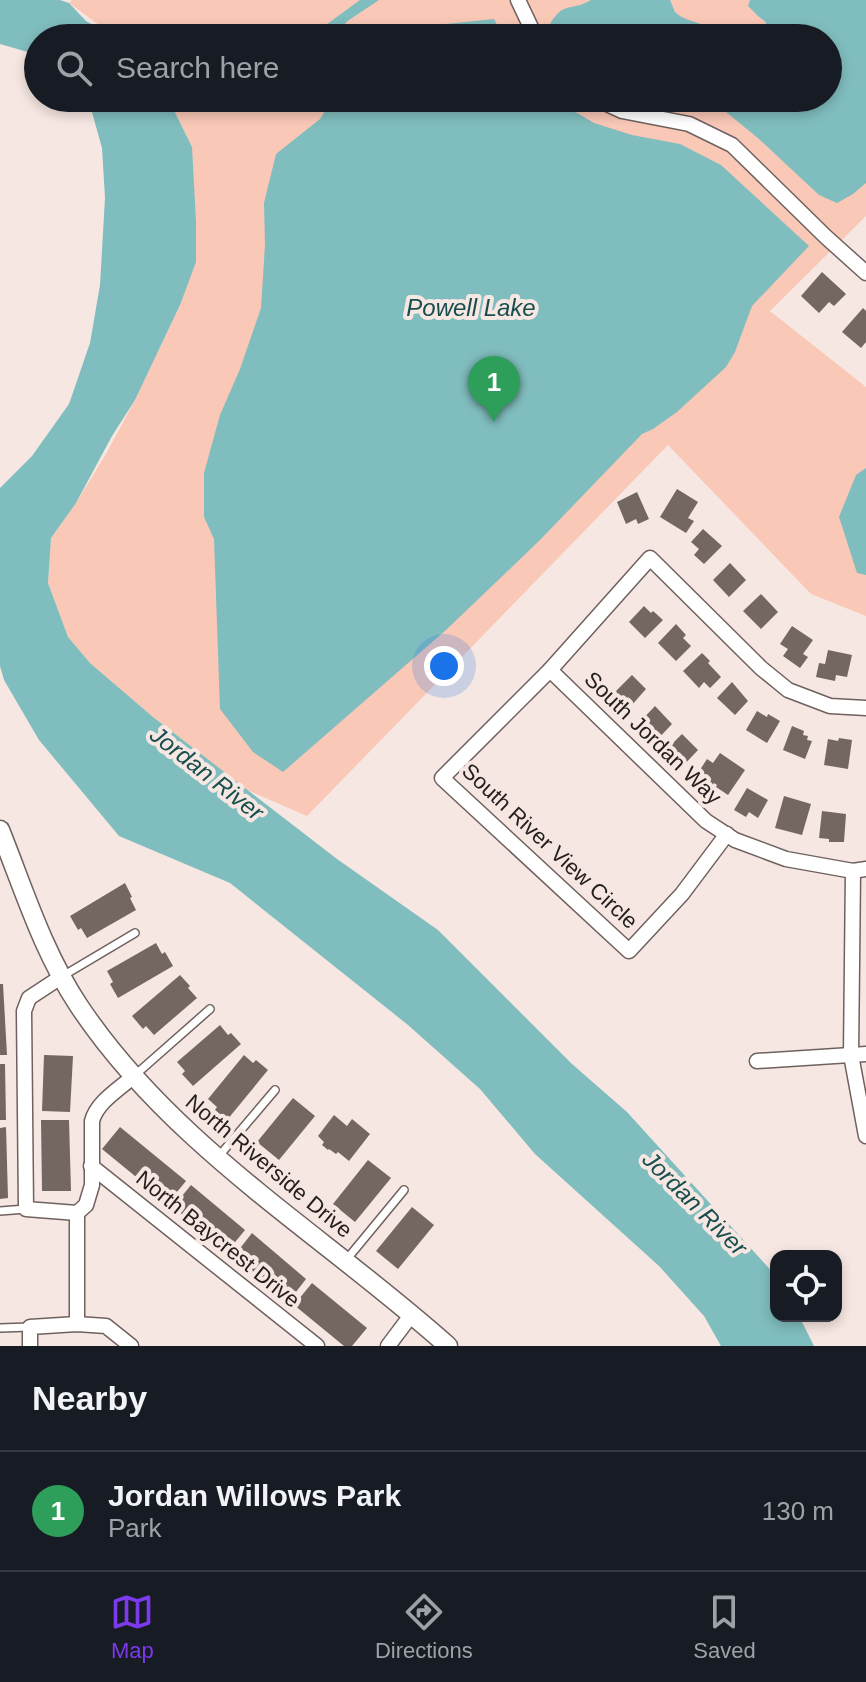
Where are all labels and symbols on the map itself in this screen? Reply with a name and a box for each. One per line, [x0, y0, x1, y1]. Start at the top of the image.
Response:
water label: Powell Lake [406, 294, 536, 321]
pin: 1 [468, 356, 520, 422]
your location [424, 646, 464, 686]
street label: South Jordan Way [580, 666, 726, 810]
water label: Jordan River [144, 720, 270, 826]
street label: South River View Circle [457, 758, 643, 934]
street label: North Riverside Drive [181, 1089, 357, 1243]
water label: Jordan River [637, 1145, 753, 1261]
street label: North Baycrest Drive [131, 1165, 305, 1313]

